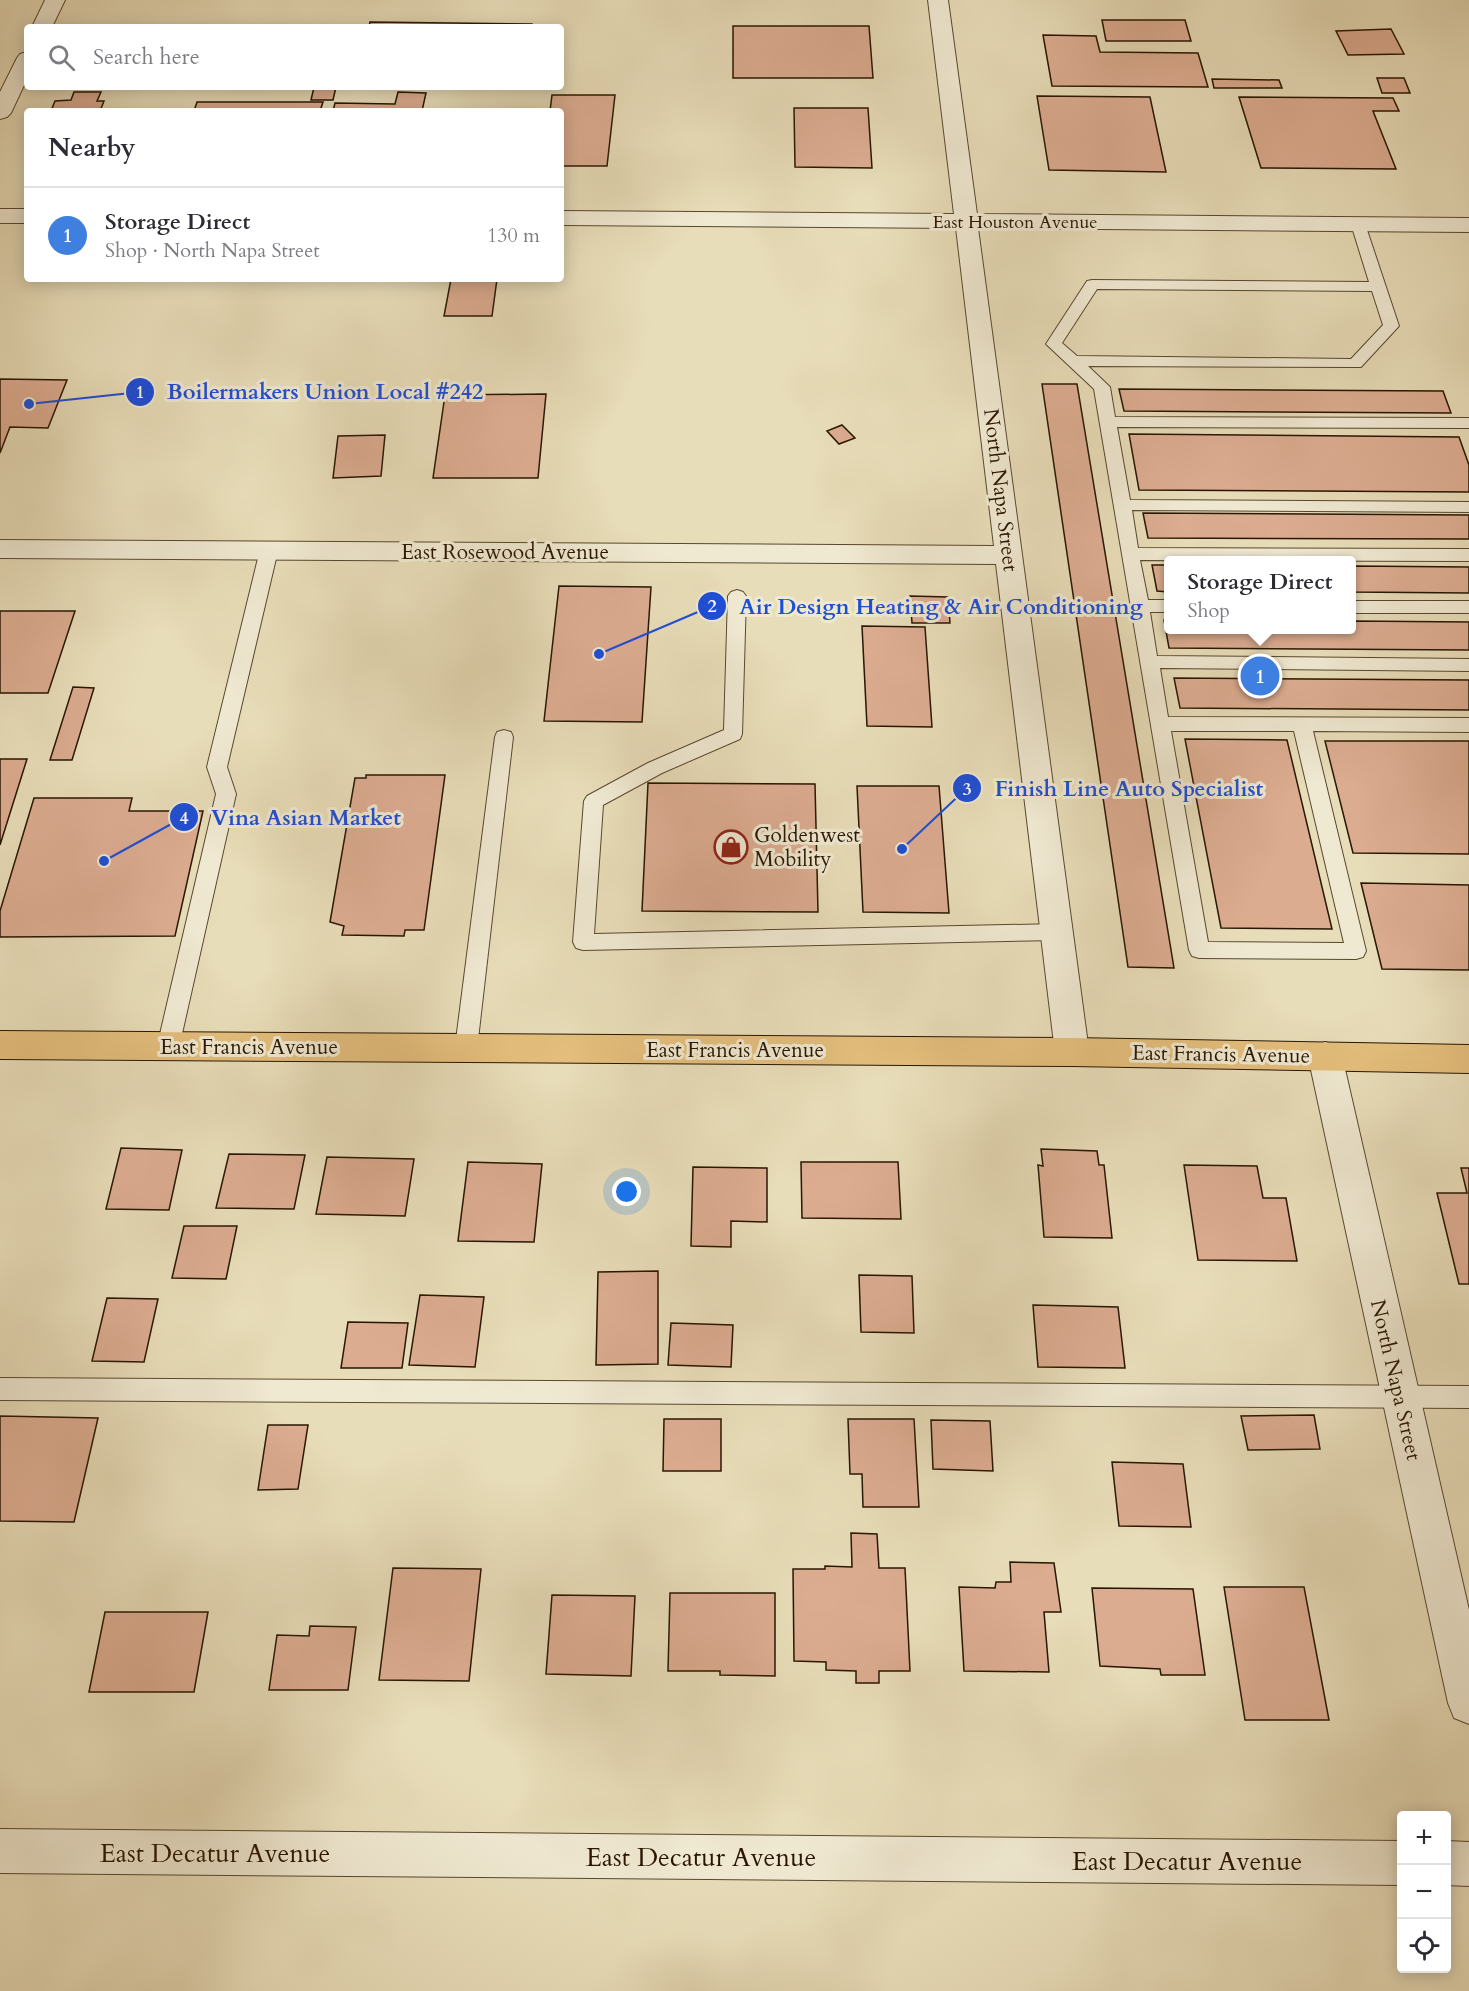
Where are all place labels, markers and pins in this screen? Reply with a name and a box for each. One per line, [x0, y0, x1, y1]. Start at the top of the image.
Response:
callout: Boilermakers Union Local #242 [125, 372, 495, 412]
callout: Air Design Heating & Air Conditioning [697, 586, 1155, 626]
pin: 1 [1240, 654, 1280, 698]
callout: Finish Line Auto Specialist [952, 768, 1275, 808]
callout: Vina Asian Market [169, 797, 413, 837]
place label: Goldenwest Mobility [754, 821, 860, 874]
shop icon: Goldenwest Mobility [713, 829, 749, 865]

